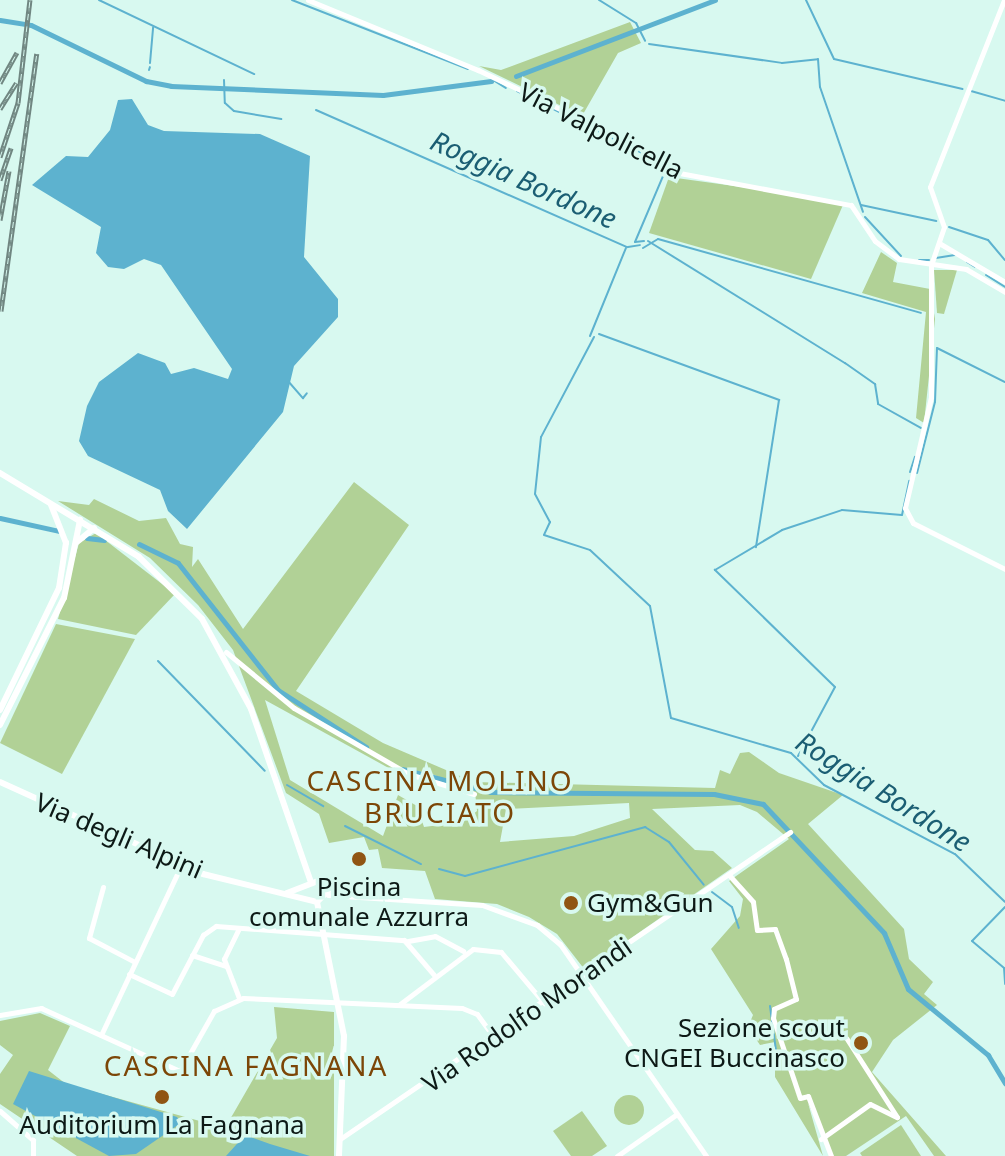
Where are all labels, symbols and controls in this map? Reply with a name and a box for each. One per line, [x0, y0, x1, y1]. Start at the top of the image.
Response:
street label: Via Valpolicella [514, 76, 688, 186]
water label: Roggia Bordone [426, 123, 622, 235]
water label: Roggia Bordone [790, 724, 978, 858]
district label: CASCINA MOLINO BRUCIATO [306, 763, 574, 829]
street label: Via degli Alpini [30, 787, 208, 885]
marker: Piscina comunale Azzurra [350, 850, 368, 868]
place label: Piscina comunale Azzurra [249, 871, 469, 932]
place label: Gym&Gun [587, 887, 714, 919]
marker: Gym&Gun [562, 894, 580, 912]
street label: Via Rodolfo Morandi [416, 931, 638, 1099]
place label: Sezione scout CNGEI Buccinasco [624, 1012, 845, 1074]
marker: Sezione scout CNGEI Buccinasco [852, 1034, 870, 1052]
district label: CASCINA FAGNANA [104, 1048, 388, 1082]
marker: Auditorium La Fagnana [153, 1088, 171, 1106]
place label: Auditorium La Fagnana [19, 1109, 305, 1141]

